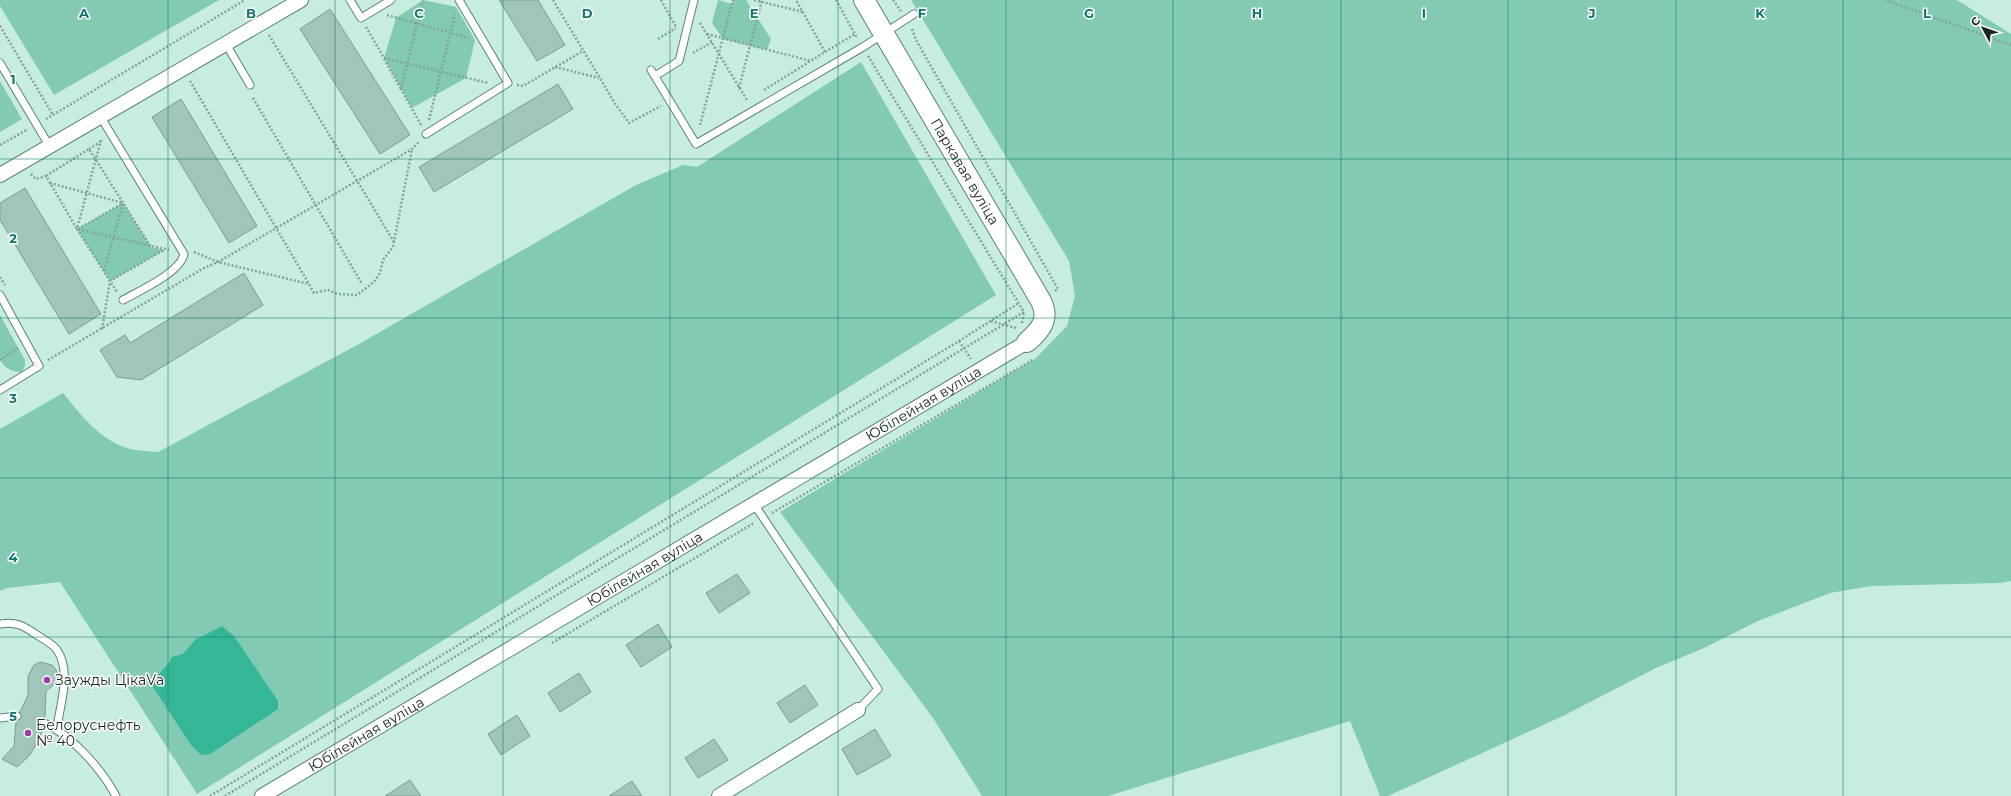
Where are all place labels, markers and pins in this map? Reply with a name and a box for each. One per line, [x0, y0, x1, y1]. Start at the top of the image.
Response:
place label: Заужды ЦікаVа [55, 671, 164, 689]
marker: Заужды ЦікаVа [42, 675, 52, 685]
place label: Белоруснефть № 40 [36, 716, 141, 750]
marker: Белоруснефть № 40 [23, 728, 33, 738]

